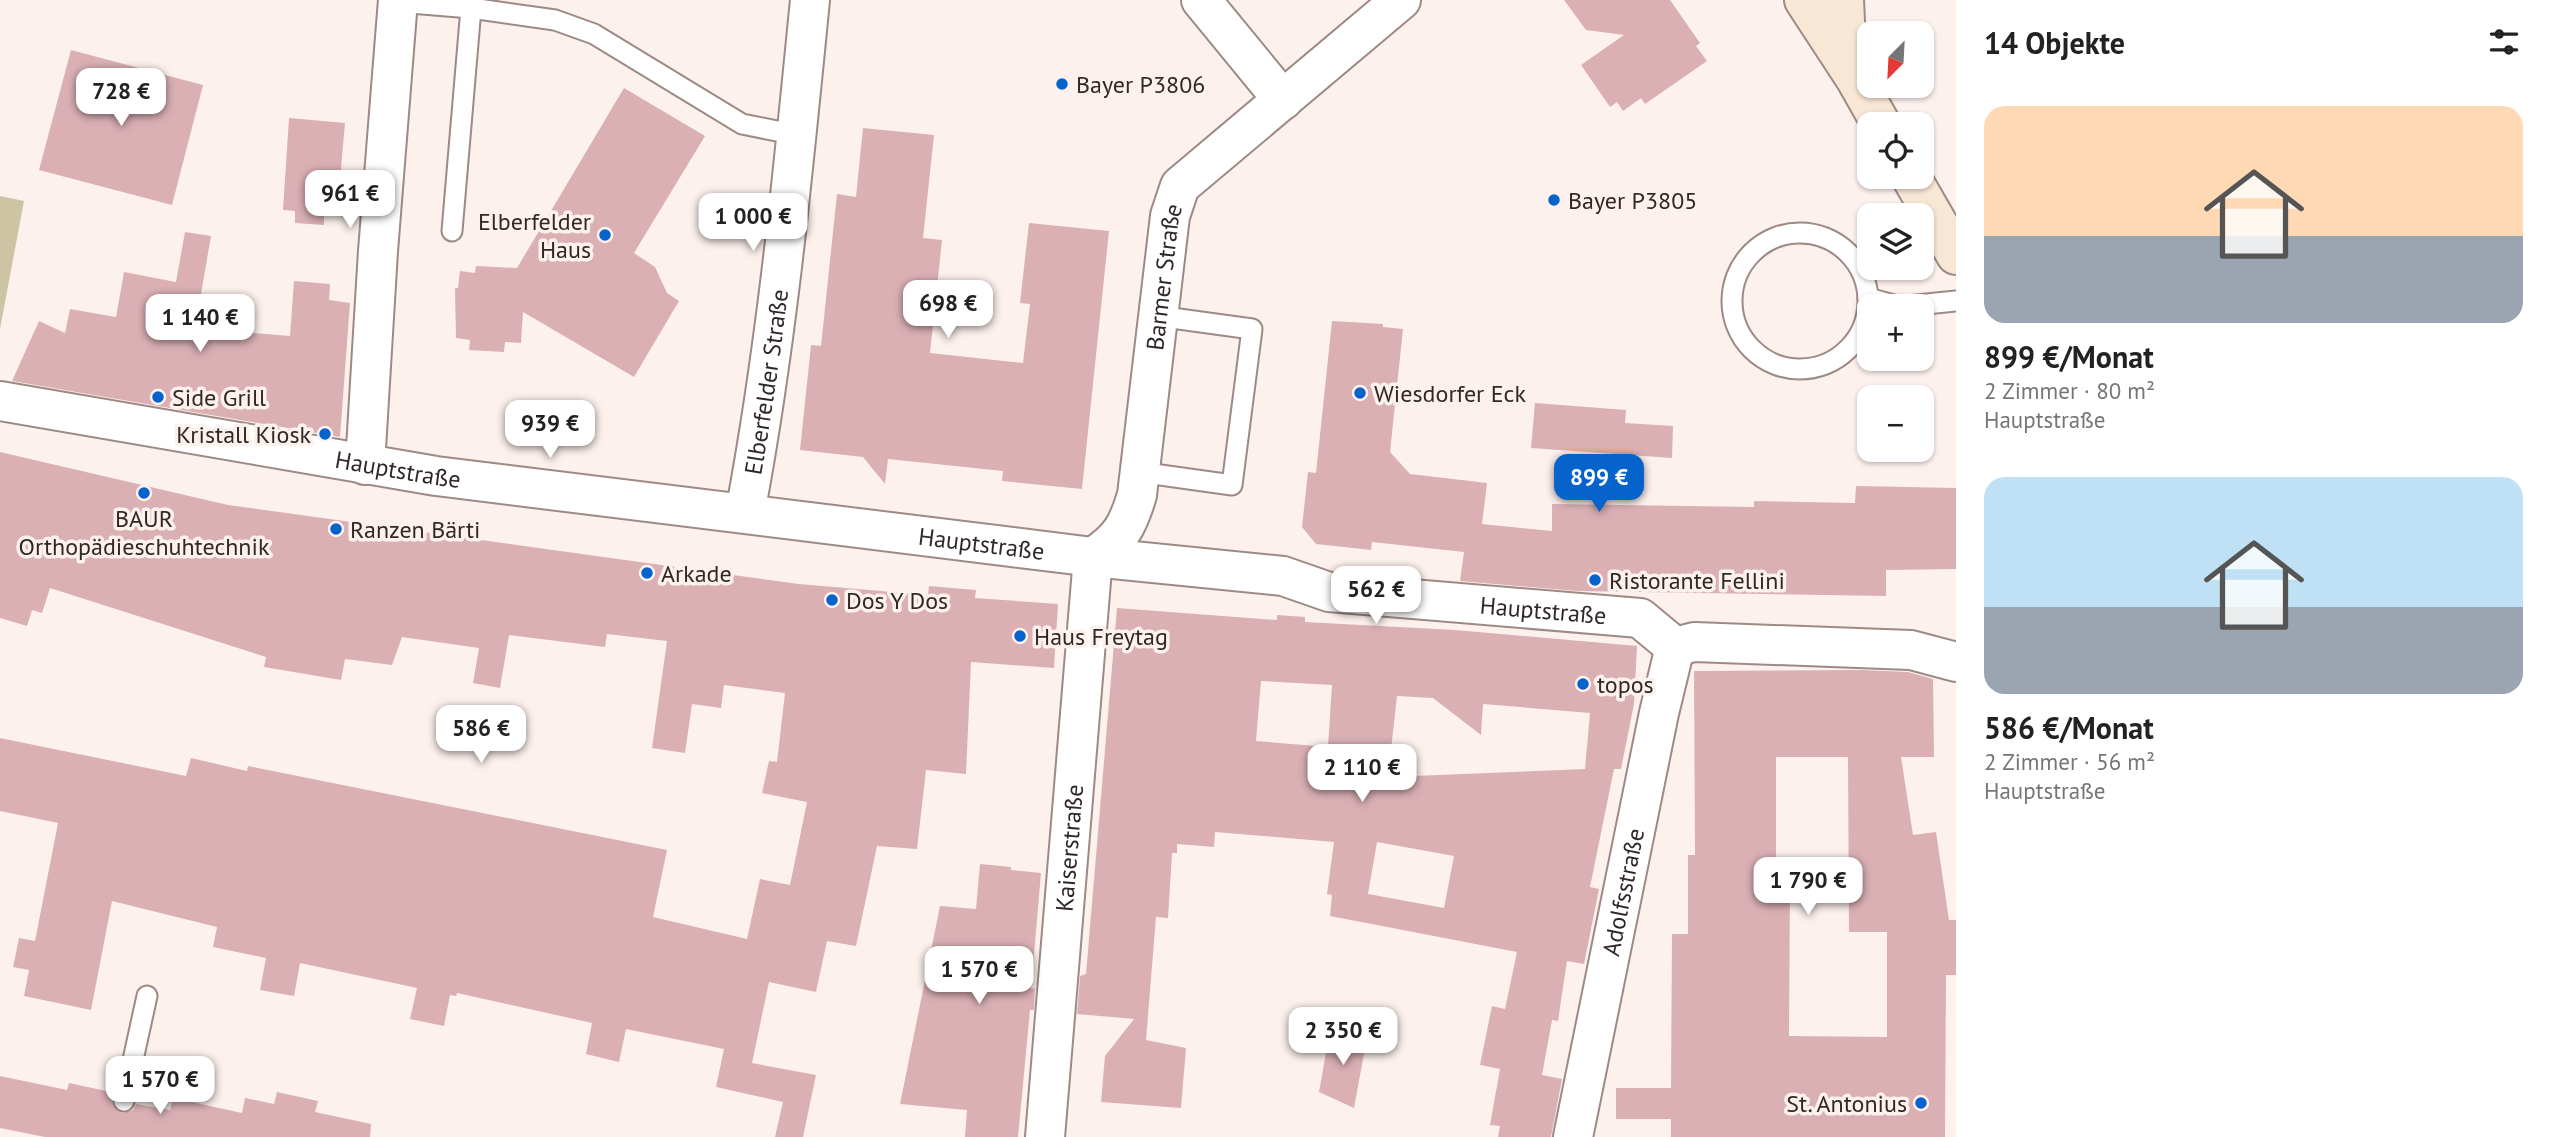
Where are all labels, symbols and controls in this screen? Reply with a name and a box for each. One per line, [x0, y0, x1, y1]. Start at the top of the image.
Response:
north arrow [1857, 21, 1934, 98]
map controls [1857, 21, 1934, 462]
text: 14 Objekte [1984, 23, 2125, 62]
icon: filters [2485, 23, 2523, 61]
pin: 728 € [72, 68, 170, 128]
place label: Bayer P3806 [1076, 69, 1205, 100]
text: 728 € [92, 76, 150, 105]
marker: Bayer P3806 [1054, 76, 1070, 92]
button: locate [1857, 112, 1934, 189]
icon: home [2191, 151, 2317, 277]
pin: 961 € [301, 170, 399, 230]
text: 961 € [321, 178, 379, 207]
place label: Bayer P3805 [1568, 185, 1697, 216]
marker: Bayer P3805 [1546, 192, 1562, 208]
pin: 1 000 € [688, 194, 818, 253]
street label: Barmer Straße [1139, 199, 1189, 352]
text: 1 000 € [715, 201, 791, 230]
button: layers [1857, 203, 1934, 280]
place label: Elberfelder Haus [478, 206, 591, 265]
marker: Elberfelder Haus [597, 227, 613, 243]
pin: 698 € [899, 280, 997, 340]
street label: Elberfelder Straße [737, 287, 795, 477]
text: 698 € [919, 288, 977, 317]
pin: 1 140 € [135, 294, 265, 354]
button: + [1857, 294, 1934, 371]
text: 1 140 € [162, 302, 238, 331]
text: 899 €/Monat [1984, 337, 2154, 376]
text: 2 Zimmer · 80 m² [1984, 376, 2155, 405]
place label: Wiesdorfer Eck [1374, 378, 1526, 409]
place label: Side Grill [172, 382, 266, 413]
marker: Wiesdorfer Eck [1352, 385, 1368, 401]
button: − [1857, 385, 1934, 462]
marker: Side Grill [150, 389, 166, 405]
pin: 939 € [501, 400, 599, 460]
text: Hauptstraße [1984, 405, 2106, 434]
text: 939 € [521, 408, 579, 437]
place label: Kristall Kiosk [176, 419, 311, 450]
marker: Kristall Kiosk [317, 426, 333, 442]
street label: Hauptstraße [333, 443, 463, 494]
pin: 899 € [1550, 454, 1648, 514]
text: 899 € [1570, 462, 1628, 491]
marker: BAUR Orthopädieschuhtechnik [136, 485, 152, 501]
place label: BAUR Orthopädieschuhtechnik [19, 503, 270, 562]
place label: Ranzen Bärti [350, 514, 481, 545]
street label: Hauptstraße [917, 520, 1046, 566]
marker: Ranzen Bärti [328, 521, 344, 537]
icon: home [2191, 522, 2317, 648]
place label: Arkade [661, 558, 732, 589]
marker: Arkade [639, 565, 655, 581]
place label: Ristorante Fellini [1609, 565, 1785, 596]
pin: 562 € [1327, 566, 1425, 626]
marker: Ristorante Fellini [1587, 572, 1603, 588]
text: 562 € [1347, 574, 1405, 603]
place label: Dos Y Dos [846, 585, 948, 616]
street label: Hauptstraße [1479, 589, 1608, 631]
marker: Dos Y Dos [824, 592, 840, 608]
place label: Haus Freytag [1034, 621, 1168, 652]
marker: Haus Freytag [1012, 628, 1028, 644]
place label: topos [1597, 669, 1654, 700]
marker: topos [1575, 676, 1591, 692]
pin: 586 € [432, 706, 530, 765]
text: 586 €/Monat [1984, 708, 2154, 747]
text: 586 € [452, 713, 510, 742]
pin: 2 110 € [1297, 744, 1427, 804]
text: 2 Zimmer · 56 m² [1984, 747, 2155, 776]
text: 2 110 € [1324, 752, 1400, 781]
text: Hauptstraße [1984, 776, 2106, 805]
street label: Kaiserstraße [1048, 783, 1090, 913]
street label: Adolfsstraße [1595, 826, 1651, 958]
pin: 1 790 € [1743, 858, 1873, 917]
text: 1 790 € [1770, 865, 1846, 894]
pin: 1 570 € [914, 946, 1044, 1006]
text: 1 570 € [941, 954, 1017, 983]
pin: 2 350 € [1278, 1007, 1408, 1067]
text: 2 350 € [1305, 1015, 1381, 1044]
pin: 1 570 € [95, 1056, 225, 1116]
text: 1 570 € [122, 1064, 198, 1093]
place label: St. Antonius [1786, 1088, 1907, 1119]
marker: St. Antonius [1913, 1095, 1929, 1111]

